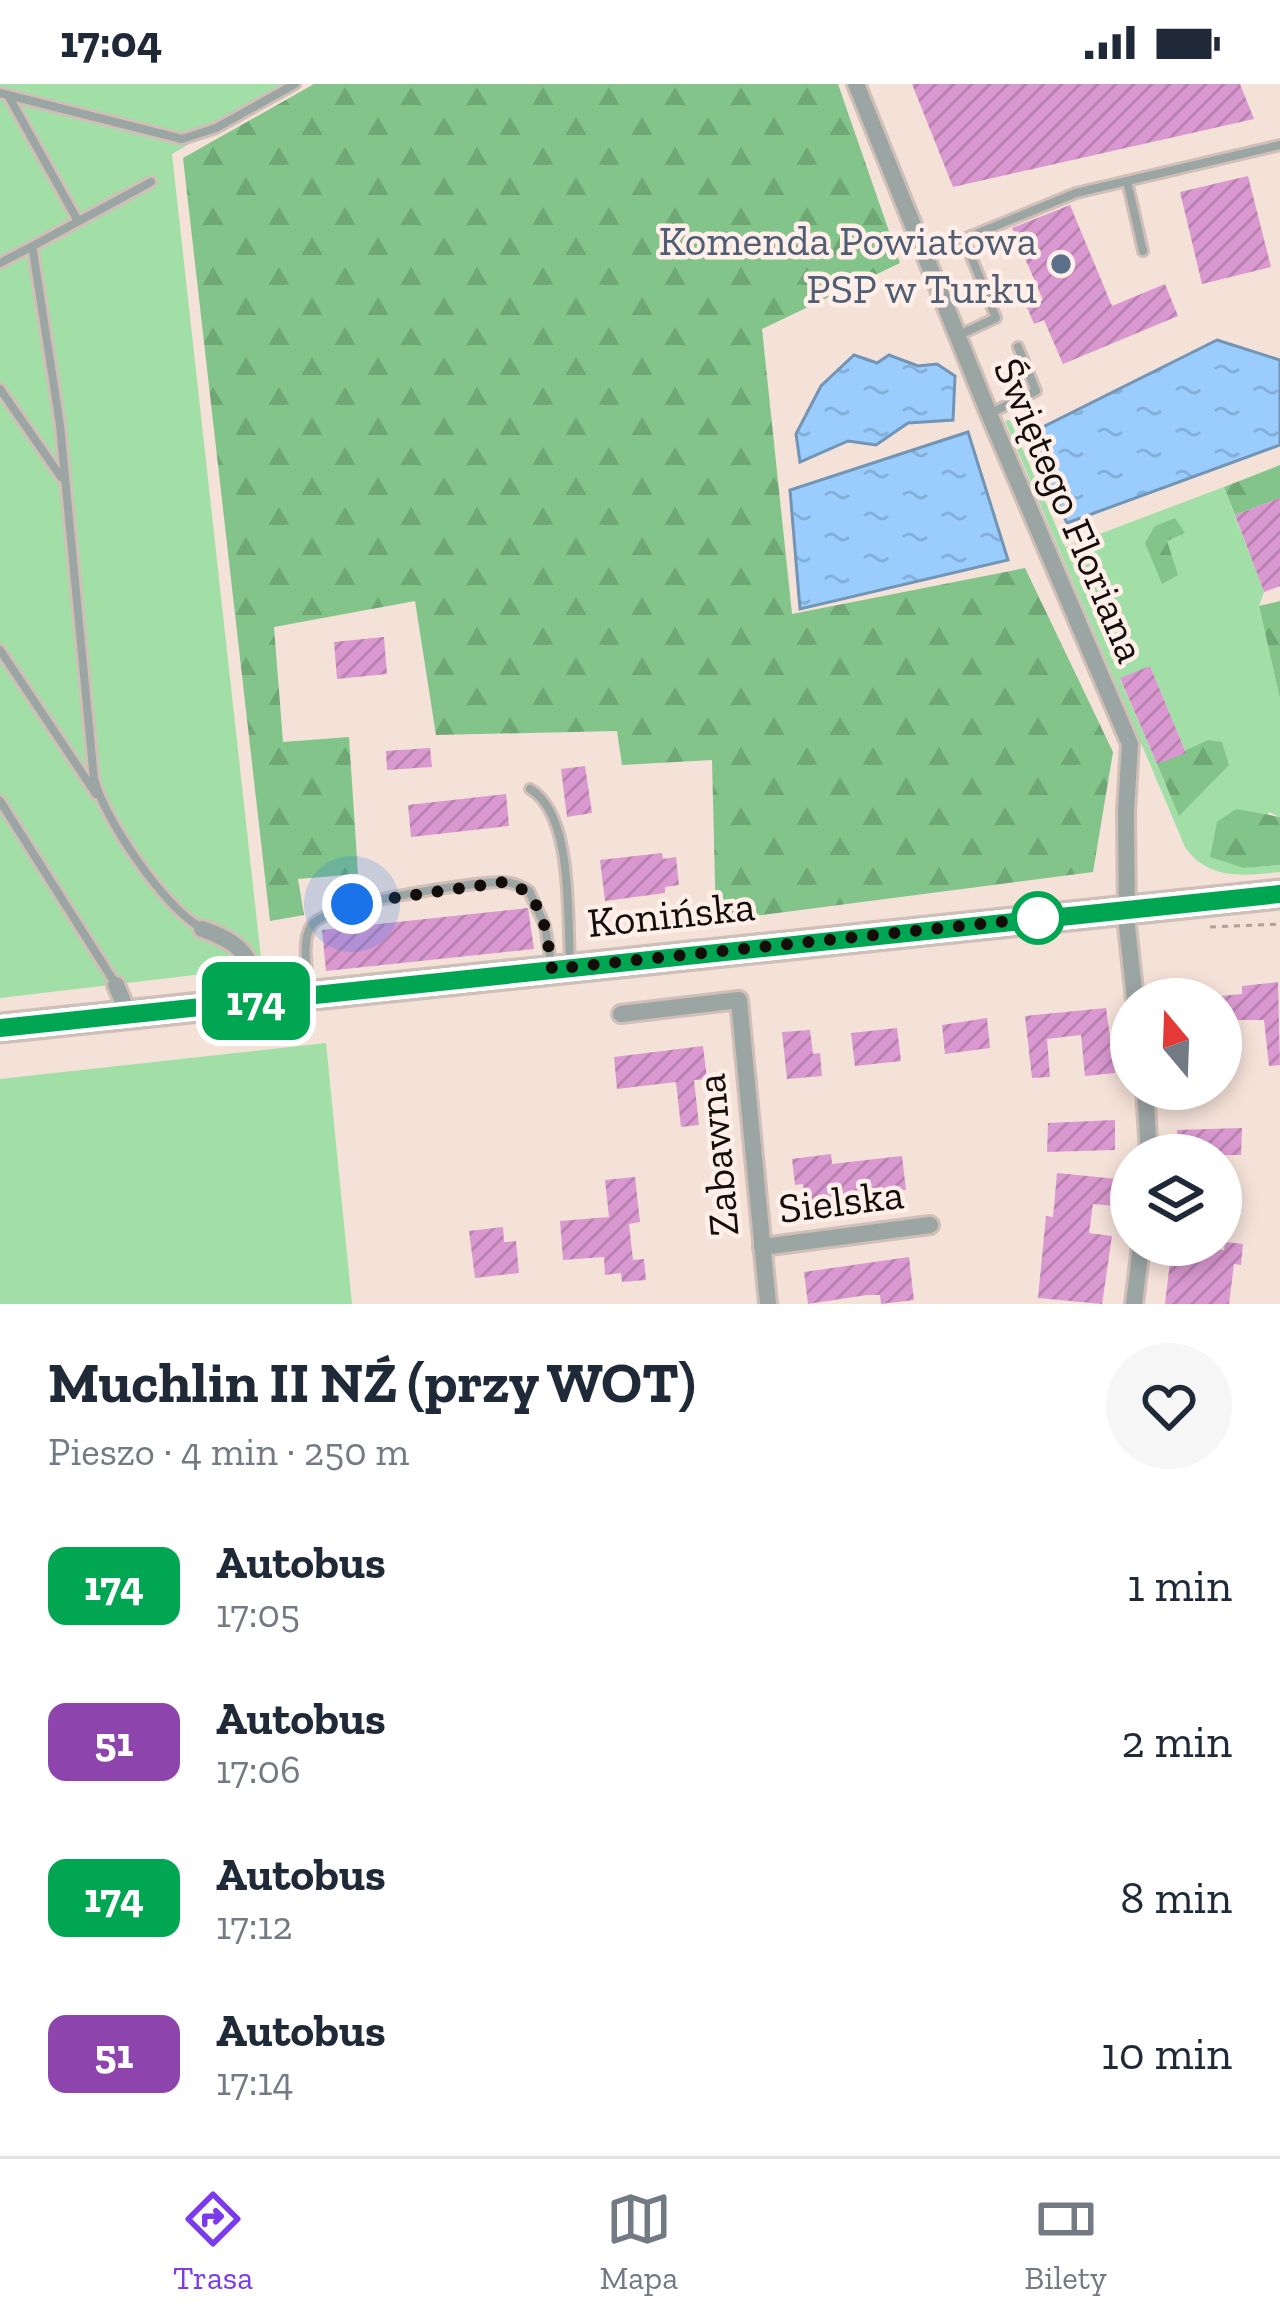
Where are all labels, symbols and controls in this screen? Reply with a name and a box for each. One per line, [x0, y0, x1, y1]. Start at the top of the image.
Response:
text: 17:04 [60, 15, 162, 69]
place label: Komenda Powiatowa PSP w Turku [659, 215, 1037, 314]
marker: Komenda Powiatowa PSP w Turku [1048, 251, 1074, 277]
street label: Świętego Floriana [983, 350, 1157, 670]
your location [322, 874, 382, 934]
street label: Konińska [585, 880, 757, 948]
unlabelled marker [1013, 893, 1063, 943]
line badge: 174 [187, 962, 325, 1040]
text: 174 [226, 975, 286, 1026]
north arrow [1110, 978, 1242, 1110]
map controls [1110, 978, 1242, 1266]
street label: Zabawna [684, 1072, 750, 1238]
button: layers [1110, 1134, 1242, 1266]
street label: Sielska [776, 1168, 906, 1234]
button: heart [1106, 1343, 1232, 1469]
text: Muchlin II NŹ (przy WOT) [48, 1348, 696, 1417]
text: Pieszo · 4 min · 250 m [48, 1428, 409, 1475]
text: Autobus [216, 1536, 386, 1590]
text: 1 min [1127, 1559, 1232, 1613]
text: 174 [84, 1560, 144, 1611]
text: 17:05 [216, 1590, 300, 1637]
text: Autobus [216, 1692, 386, 1746]
text: 2 min [1121, 1715, 1232, 1769]
text: 51 [95, 1716, 133, 1767]
text: 17:06 [216, 1746, 301, 1793]
text: Autobus [216, 1848, 386, 1902]
text: 8 min [1120, 1871, 1232, 1925]
text: 174 [84, 1872, 144, 1923]
text: 17:12 [216, 1902, 293, 1949]
text: Autobus [216, 2004, 386, 2058]
text: 10 min [1101, 2027, 1232, 2081]
text: 51 [95, 2028, 133, 2079]
text: 17:14 [216, 2058, 294, 2105]
tab: Trasa [173, 2186, 253, 2297]
tab: Mapa [599, 2186, 678, 2297]
tab: Bilety [1024, 2186, 1107, 2297]

